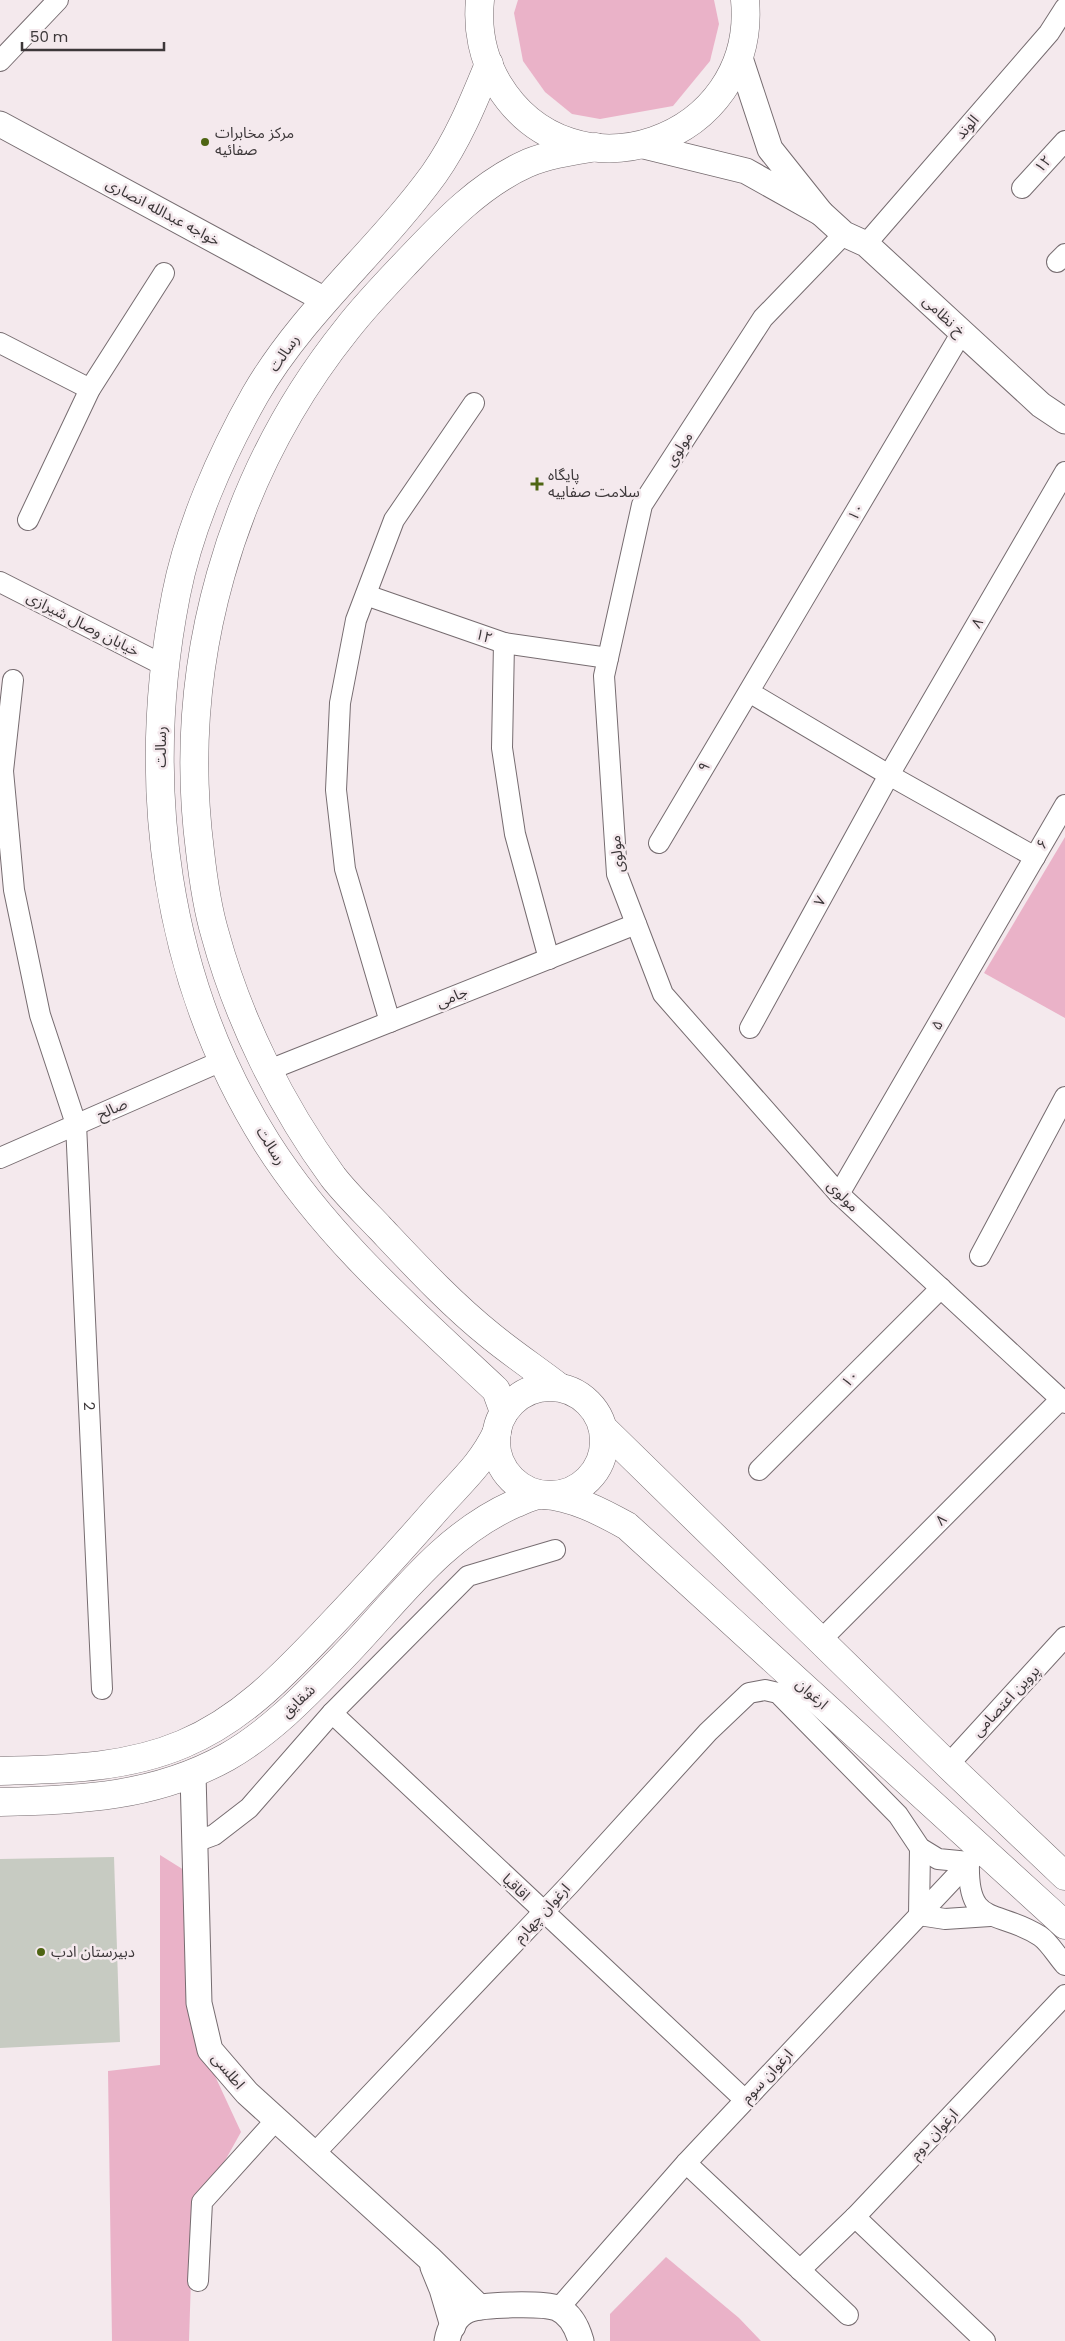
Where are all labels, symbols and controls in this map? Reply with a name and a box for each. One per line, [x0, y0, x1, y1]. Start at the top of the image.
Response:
scale bar [22, 20, 165, 52]
text: 50 m [30, 26, 68, 47]
street label: الوند [950, 110, 983, 144]
place label: مرکز مخابرات صفائیه [215, 122, 294, 160]
marker: مرکز مخابرات صفائیه [199, 136, 211, 148]
street label: ۱۲ [1029, 150, 1056, 177]
street label: خواجه عبدالله انصاری [102, 173, 224, 251]
street label: خ نظامی [917, 290, 970, 342]
street label: رسالت [263, 330, 304, 376]
street label: مولوی [660, 427, 698, 470]
place label: پایگاه سلامت صفاییه [548, 464, 640, 502]
marker: پایگاه سلامت صفاییه [530, 477, 544, 491]
street label: ۱۰ [842, 499, 869, 525]
street label: خیابان وصال شیرازی [23, 586, 143, 661]
street label: ۸ [965, 613, 988, 632]
street label: ۱۲ [473, 623, 496, 648]
street label: رسالت [150, 726, 171, 768]
street label: ۹ [692, 758, 715, 776]
street label: مولوی [604, 834, 629, 874]
street label: ۶ [1030, 835, 1053, 853]
street label: ۷ [808, 892, 831, 910]
street label: جامی [433, 981, 471, 1012]
street label: ۵ [925, 1016, 948, 1034]
street label: صالح [93, 1093, 131, 1126]
street label: رسالت [252, 1123, 291, 1169]
street label: مولوی [823, 1175, 864, 1216]
street label: ۱۰ [836, 1365, 863, 1392]
street label: 2 [79, 1401, 100, 1411]
street label: ۸ [930, 1509, 951, 1530]
street label: پروین اعتصامی [967, 1660, 1044, 1741]
street label: ارغوان [791, 1673, 833, 1714]
street label: شقایق [276, 1679, 320, 1722]
street label: اقاقیا [498, 1868, 535, 1905]
street label: ارغوان چهارم [509, 1878, 575, 1948]
place label: دبیرستان ادب [51, 1941, 135, 1962]
marker: دبیرستان ادب [35, 1946, 47, 1958]
street label: ارغوان سوم [736, 2044, 798, 2108]
street label: اطلسی [207, 2048, 250, 2094]
street label: ارغوان دوم [905, 2104, 963, 2164]

